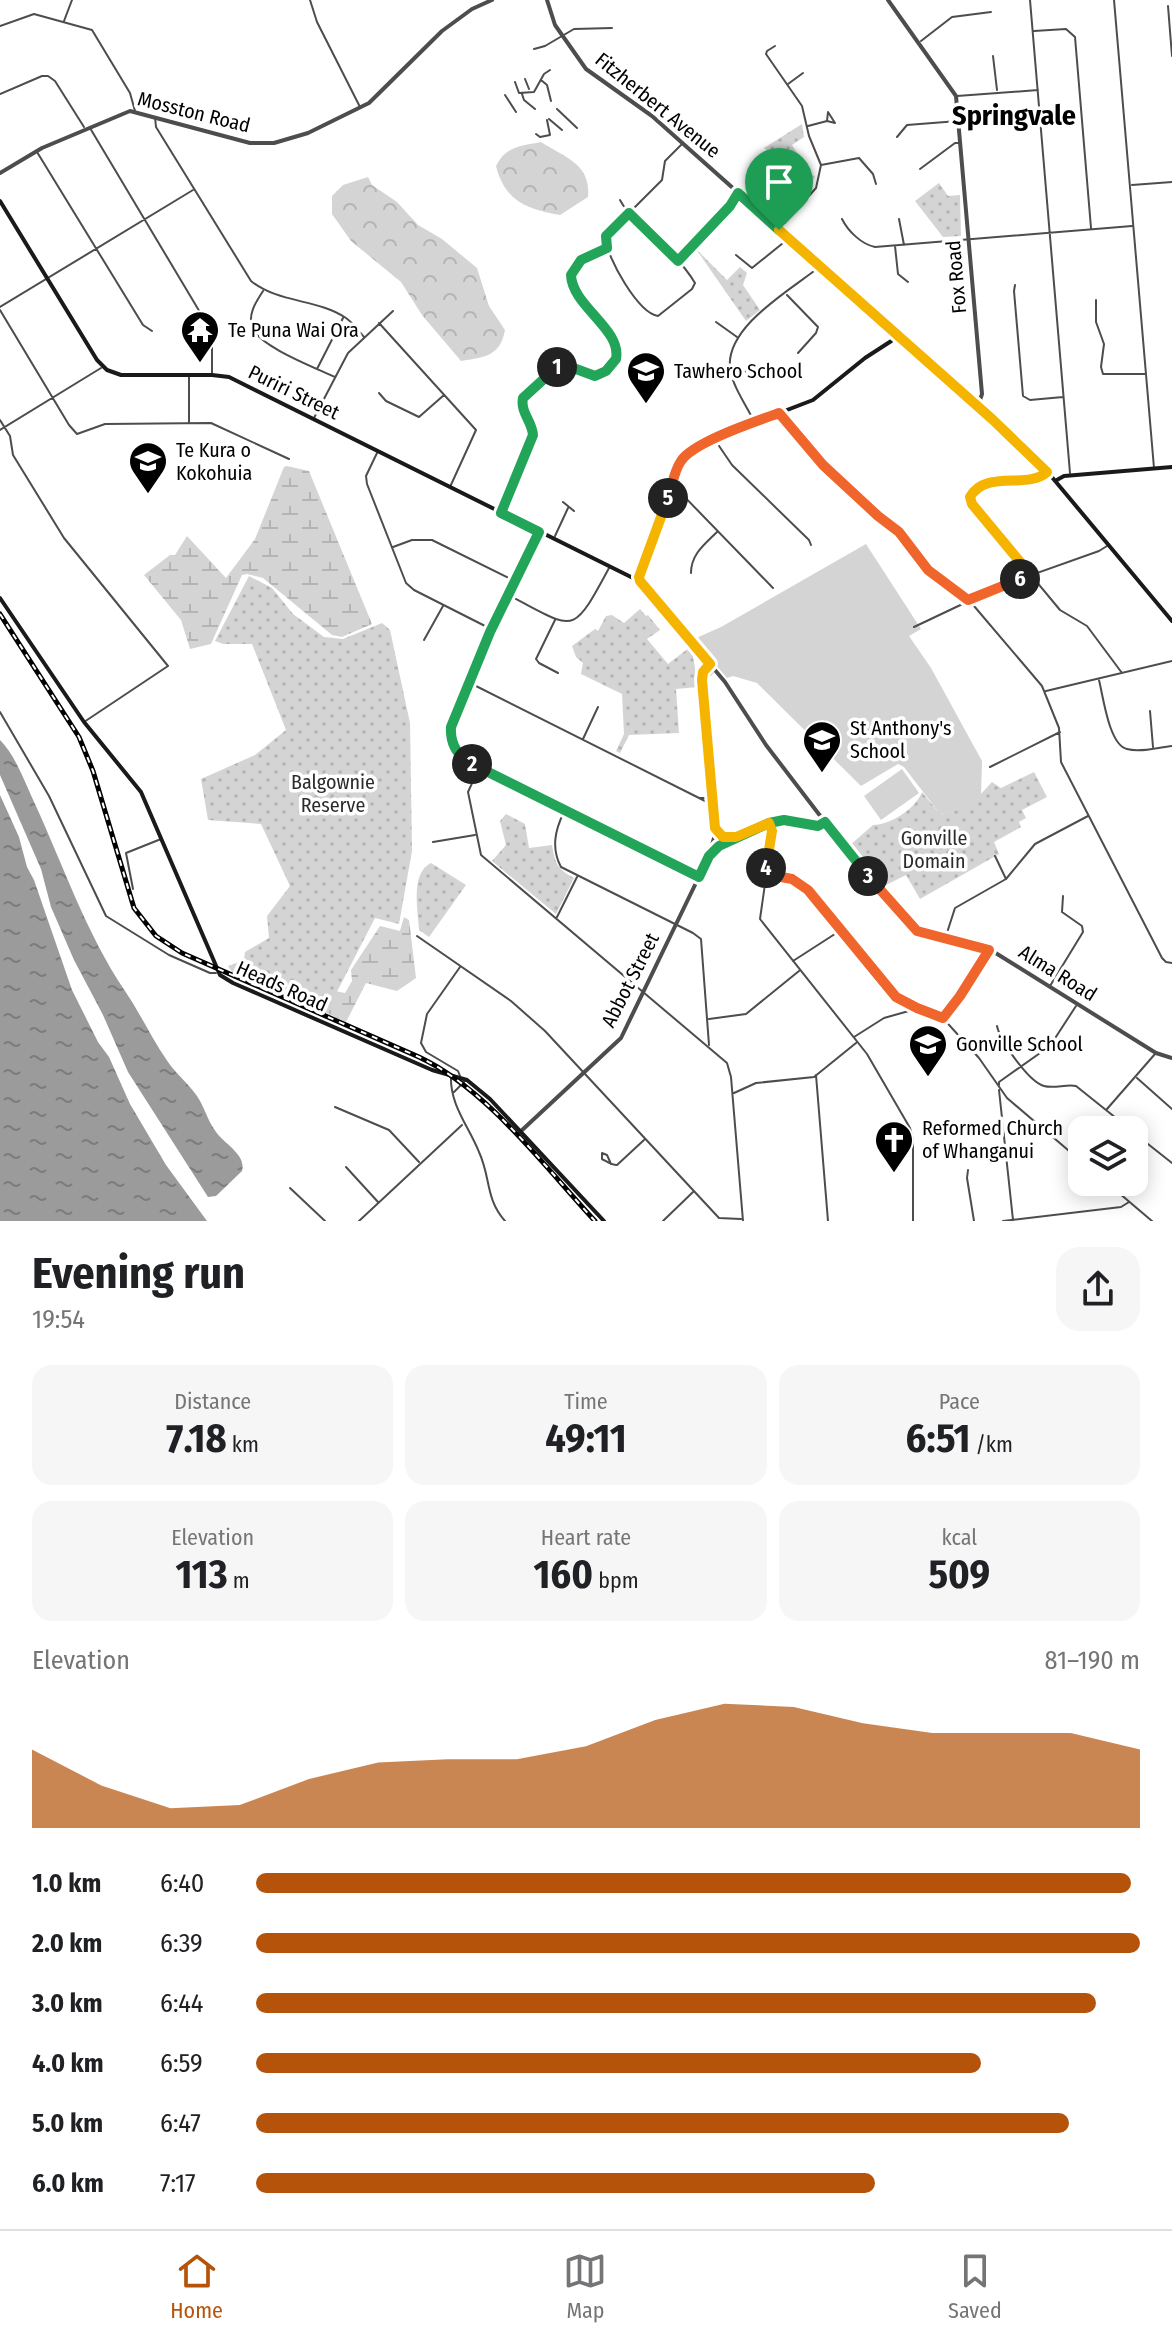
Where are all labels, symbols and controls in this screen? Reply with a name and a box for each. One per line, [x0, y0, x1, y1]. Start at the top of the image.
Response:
street label: Fitzherbert Avenue [591, 47, 725, 163]
street label: Mosston Road [135, 86, 253, 138]
district label: Springvale [952, 99, 1076, 132]
pin [745, 148, 813, 230]
icon: arrive [757, 160, 801, 204]
street label: Fox Road [941, 239, 971, 315]
temple icon: Te Puna Wai Ora [179, 309, 221, 364]
place label: Te Puna Wai Ora [228, 318, 359, 342]
pin: 1 [537, 347, 577, 387]
school or university icon: Tawhero School [625, 350, 667, 405]
text: 1 [552, 353, 562, 380]
place label: Tawhero School [674, 359, 802, 383]
street label: Puriri Street [245, 360, 344, 425]
place label: Te Kura o Kokohuia [176, 438, 252, 485]
school or university icon: Te Kura o Kokohuia [127, 440, 169, 495]
pin: 5 [648, 478, 688, 518]
text: 5 [663, 484, 673, 511]
pin: 6 [1000, 559, 1040, 599]
text: 6 [1014, 565, 1026, 592]
place label: St Anthony's School [850, 716, 952, 763]
school or university icon: St Anthony's School [801, 719, 843, 774]
pin: 2 [452, 744, 492, 784]
text: 2 [467, 750, 477, 777]
park label: Balgownie Reserve [291, 770, 375, 817]
park label: Gonville Domain [901, 826, 967, 873]
pin: 4 [746, 848, 786, 888]
text: 4 [760, 854, 772, 881]
pin: 3 [848, 856, 888, 896]
text: 3 [863, 862, 873, 889]
street label: Abbot Street [596, 928, 664, 1031]
street label: Alma Road [1015, 940, 1101, 1006]
street label: Heads Road [233, 955, 331, 1017]
school or university icon: Gonville School [907, 1023, 949, 1078]
place label: Gonville School [956, 1032, 1083, 1056]
place label: Reformed Church of Whanganui [922, 1116, 1063, 1163]
map controls [1068, 1116, 1148, 1196]
button: layers [1068, 1116, 1148, 1196]
church icon: Reformed Church of Whanganui [873, 1119, 915, 1174]
text: Evening run [32, 1247, 245, 1300]
button: share [1056, 1247, 1140, 1331]
text: 19:54 [32, 1304, 85, 1335]
text: Distance [174, 1388, 251, 1415]
text: Time [564, 1388, 608, 1415]
text: Pace [939, 1388, 980, 1415]
text: 7.18 [166, 1415, 227, 1463]
text: 49:11 [545, 1415, 627, 1463]
text: 6:51 [906, 1415, 970, 1463]
text: km [227, 1431, 259, 1458]
text: /km [970, 1431, 1013, 1458]
text: Elevation [171, 1524, 254, 1551]
text: Heart rate [541, 1524, 631, 1551]
text: kcal [942, 1524, 977, 1551]
text: 113 [176, 1551, 228, 1599]
text: 160 [533, 1551, 593, 1599]
text: 509 [928, 1551, 990, 1599]
text: m [228, 1567, 250, 1594]
text: bpm [593, 1567, 639, 1594]
text: Elevation [32, 1645, 130, 1676]
text: 81–190 m [1045, 1645, 1140, 1676]
text: 1.0 km [32, 1868, 101, 1899]
text: 6:40 [160, 1868, 204, 1899]
text: 2.0 km [32, 1928, 102, 1959]
text: 6:39 [160, 1928, 203, 1959]
text: 3.0 km [32, 1988, 103, 2019]
text: 6:44 [160, 1988, 203, 2019]
text: 4.0 km [32, 2048, 104, 2079]
text: 6:59 [160, 2048, 203, 2079]
text: 5.0 km [32, 2108, 103, 2139]
text: 6:47 [160, 2108, 201, 2139]
text: 6.0 km [32, 2168, 104, 2199]
text: 7:17 [160, 2168, 196, 2199]
tab: Home [170, 2249, 223, 2324]
tab: Map [563, 2249, 607, 2324]
tab: Saved [948, 2249, 1002, 2324]

